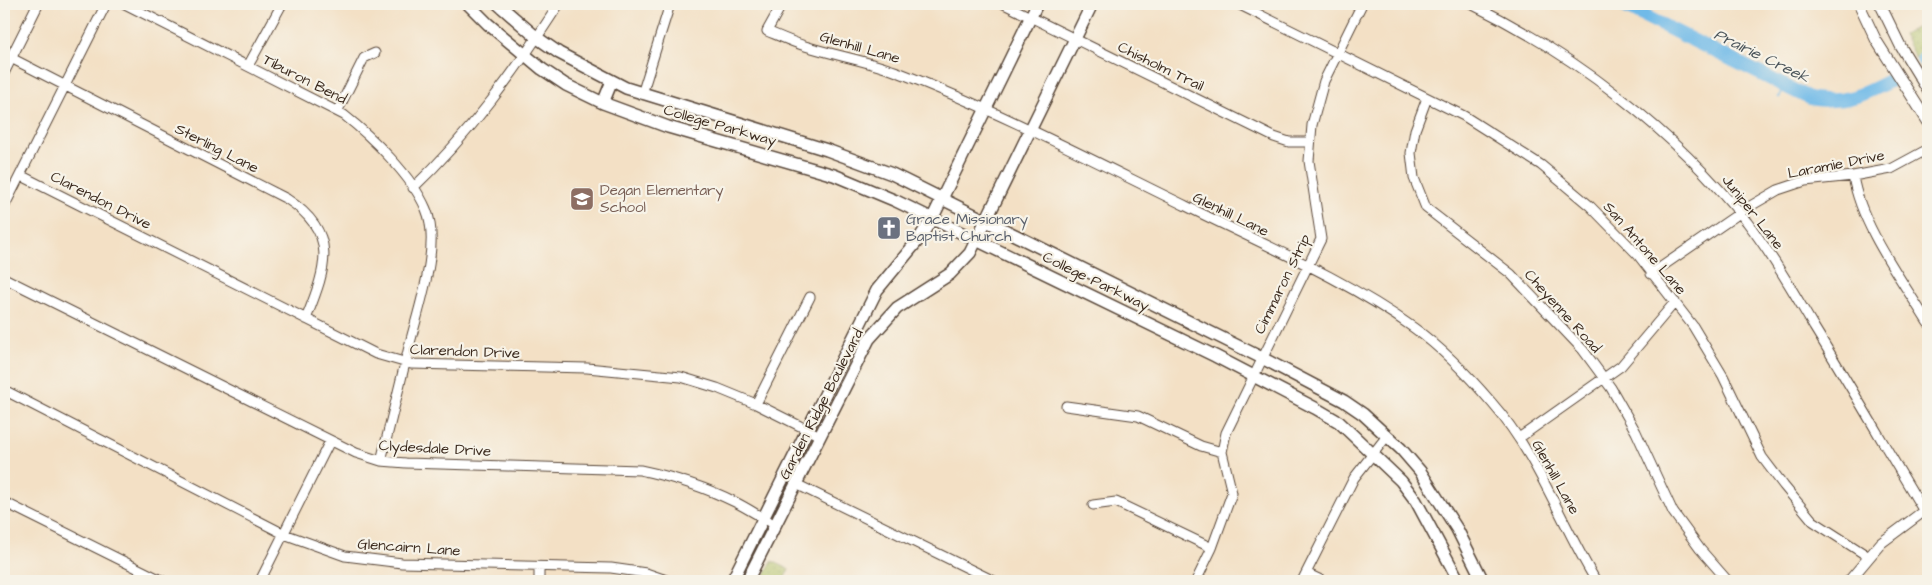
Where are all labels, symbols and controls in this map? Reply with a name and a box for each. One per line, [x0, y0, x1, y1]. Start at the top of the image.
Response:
water label: Prairie Creek [1710, 23, 1814, 89]
street label: Glenhill Lane [817, 26, 902, 69]
street label: Chisholm Trail [1114, 36, 1207, 96]
street label: Tiburon Bend [259, 49, 351, 110]
street label: College Parkway [661, 99, 779, 153]
street label: Sterling Lane [171, 118, 262, 179]
street label: Laramie Drive [1786, 145, 1886, 184]
street label: Clarendon Drive [47, 166, 155, 235]
street label: Juniper Lane [1717, 170, 1788, 254]
place label: Degan Elementary School [600, 180, 724, 218]
school or university icon: Degan Elementary School [569, 186, 595, 212]
street label: Glenhill Lane [1189, 187, 1272, 242]
street label: San Antone Lane [1598, 197, 1691, 300]
place label: Grace Missionary Baptist Church [906, 209, 1028, 247]
church icon: Grace Missionary Baptist Church [876, 215, 902, 241]
street label: Cimmaron Strip [1249, 231, 1316, 338]
street label: College Parkway [1038, 246, 1153, 317]
street label: Cheyenne Road [1519, 265, 1606, 359]
street label: Garden Ridge Boulevard [774, 325, 870, 484]
street label: Clarendon Drive [409, 339, 520, 364]
street label: Clydesdale Drive [378, 435, 492, 463]
street label: Glenhill Lane [1526, 436, 1585, 518]
street label: Glencairn Lane [357, 533, 461, 562]

